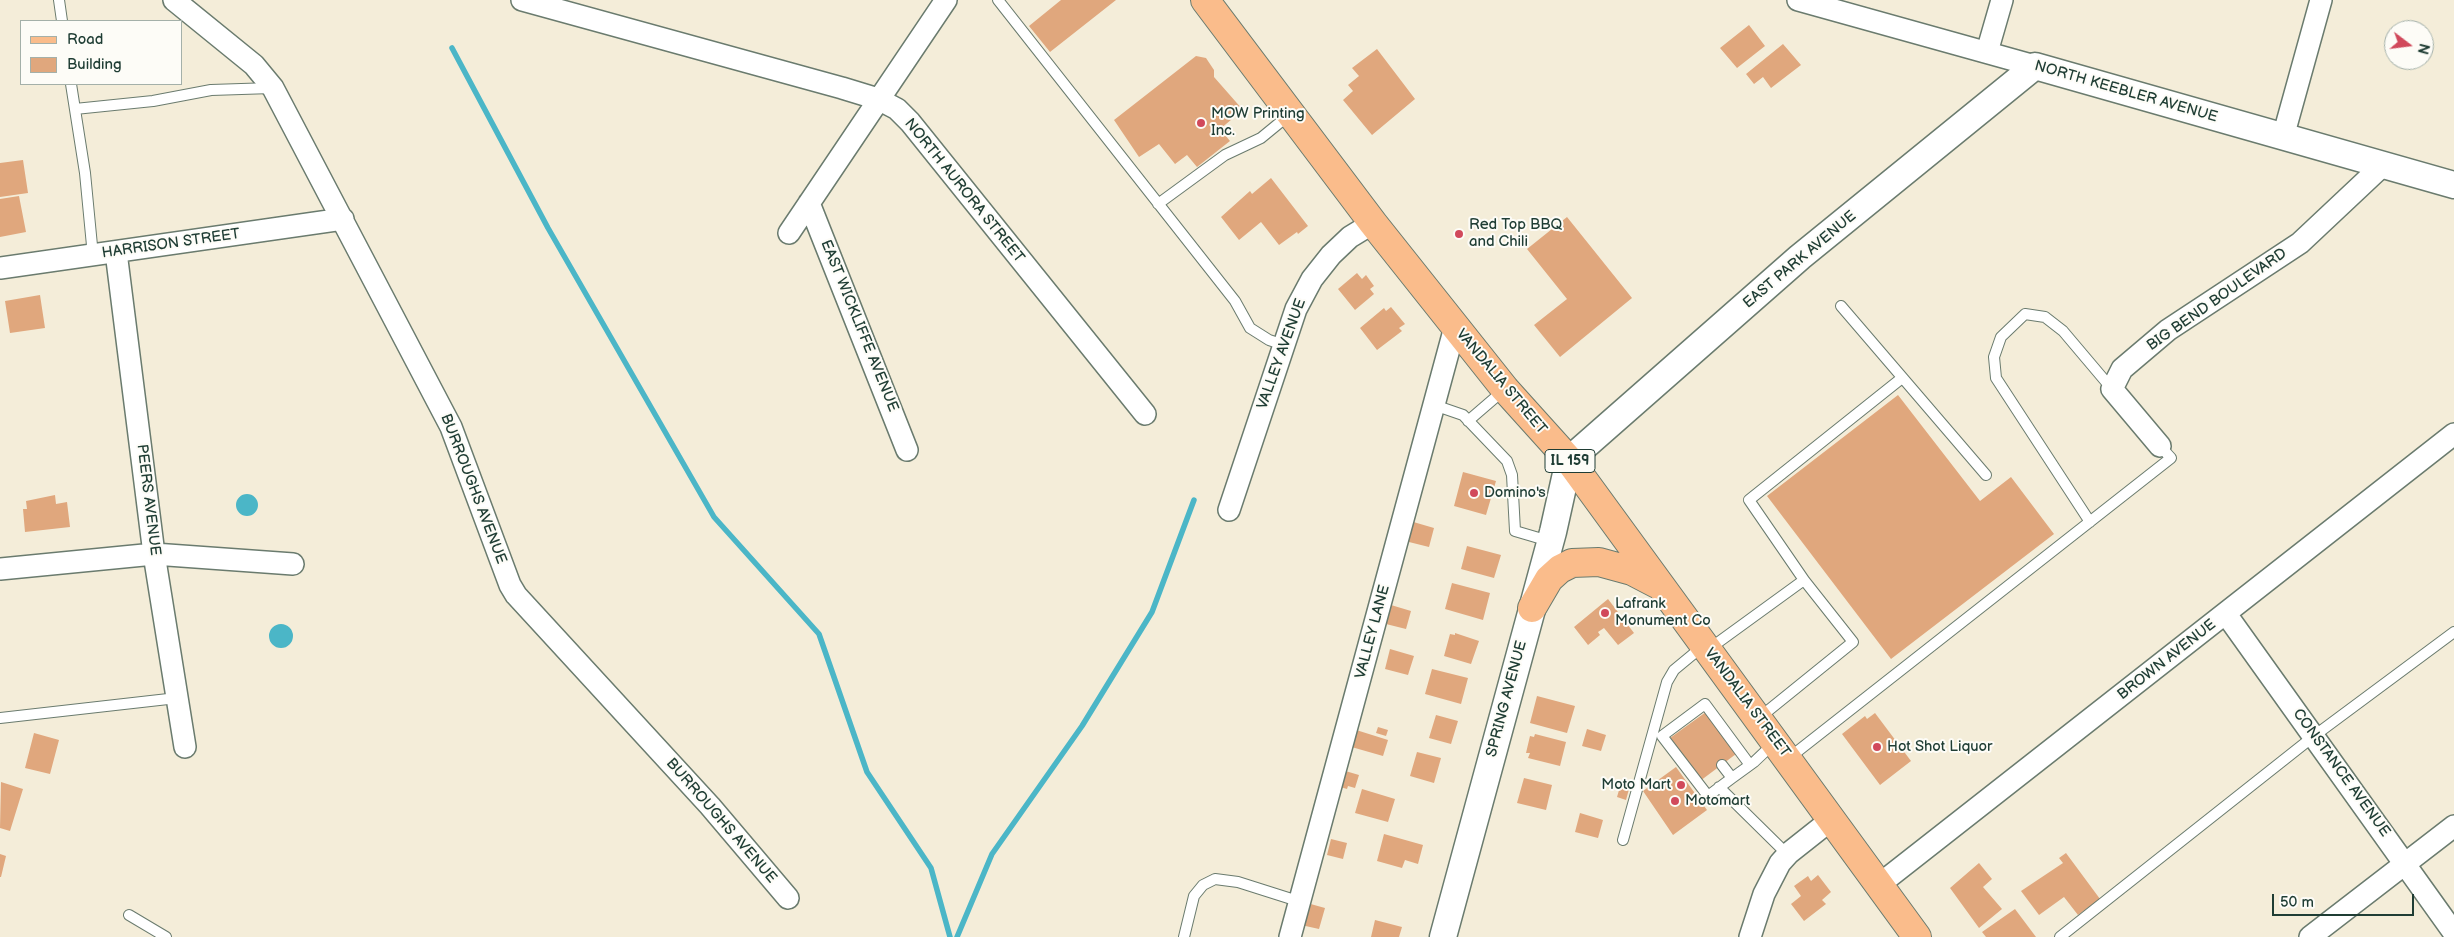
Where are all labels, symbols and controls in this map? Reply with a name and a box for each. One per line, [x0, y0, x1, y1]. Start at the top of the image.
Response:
legend [20, 20, 182, 85]
north arrow [2384, 20, 2434, 70]
text: Road [67, 30, 103, 49]
text: N [2413, 41, 2433, 56]
text: Building [67, 55, 122, 74]
street label: NORTH KEEBLER AVENUE [2032, 57, 2220, 127]
place label: MOW Printing Inc. [1211, 105, 1305, 140]
street label: NORTH AURORA STREET [900, 115, 1028, 267]
marker: MOW Printing Inc. [1195, 117, 1207, 129]
street label: EAST PARK AVENUE [1740, 207, 1860, 313]
place label: Red Top BBQ and Chili [1469, 216, 1562, 251]
street label: HARRISON STREET [101, 225, 241, 263]
marker: Red Top BBQ and Chili [1453, 228, 1465, 240]
street label: EAST WICKLIFFE AVENUE [816, 237, 902, 415]
street label: BIG BEND BOULEVARD [2144, 245, 2290, 355]
street label: VALLEY AVENUE [1254, 296, 1310, 412]
street label: VANDALIA STREET [1452, 326, 1550, 438]
street label: BURROUGHS AVENUE [436, 411, 510, 567]
street label: PEERS AVENUE [132, 443, 164, 557]
road number: IL 159 [1545, 450, 1595, 472]
place label: Domino's [1484, 484, 1546, 502]
marker: Domino's [1468, 487, 1480, 499]
street label: VALLEY LANE [1352, 583, 1394, 681]
place label: Lafrank Monument Co [1615, 595, 1711, 630]
marker: Lafrank Monument Co [1599, 607, 1611, 619]
street label: BROWN AVENUE [2114, 616, 2220, 704]
street label: SPRING AVENUE [1483, 639, 1531, 759]
street label: VANDALIA STREET [1700, 645, 1794, 761]
street label: CONSTANCE AVENUE [2288, 705, 2394, 841]
place label: Hot Shot Liquor [1887, 738, 1993, 756]
marker: Hot Shot Liquor [1871, 741, 1883, 753]
street label: BURROUGHS AVENUE [662, 755, 780, 887]
place label: Moto Mart [1601, 776, 1671, 794]
marker: Moto Mart [1675, 779, 1687, 791]
place label: Motomart [1685, 792, 1750, 810]
marker: Motomart [1669, 795, 1681, 807]
scale bar [2274, 884, 2416, 916]
text: 50 m [2280, 893, 2314, 912]

